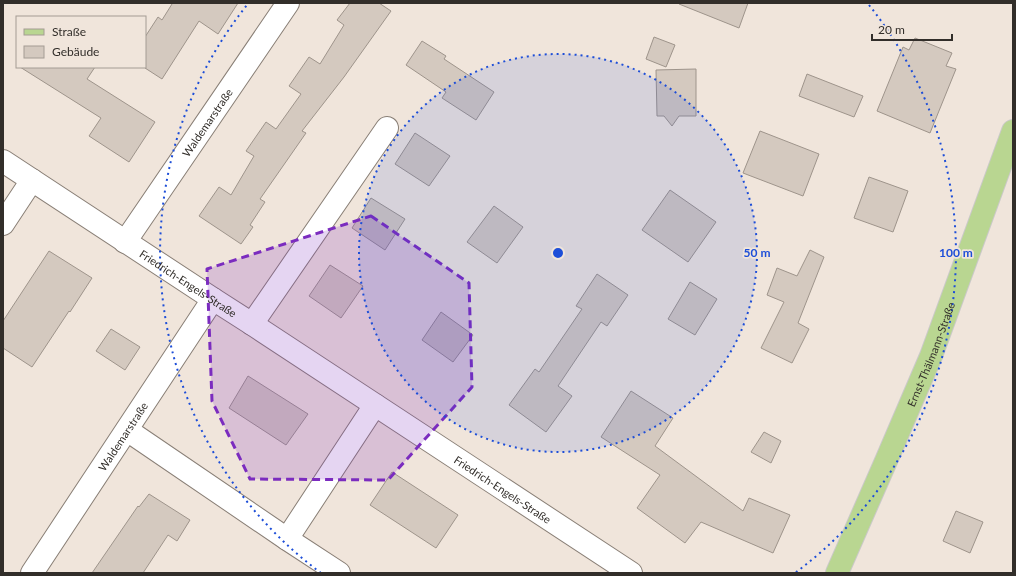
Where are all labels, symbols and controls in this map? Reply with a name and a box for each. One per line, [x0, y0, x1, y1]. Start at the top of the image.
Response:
legend [16, 16, 146, 68]
scale bar [872, 16, 952, 42]
text: 20 m [878, 22, 905, 37]
text: Straße [52, 24, 86, 39]
text: Gebäude [52, 44, 99, 59]
street label: Waldemarstraße [179, 85, 235, 159]
text: 50 m [744, 245, 770, 260]
text: 100 m [939, 245, 973, 260]
street label: Friedrich-Engels-Straße [138, 246, 240, 319]
centre of rings [551, 246, 565, 260]
street label: Ernst-Thälmann-Straße [904, 300, 957, 408]
street label: Waldemarstraße [95, 399, 150, 473]
street label: Friedrich-Engels-Straße [452, 452, 554, 526]

